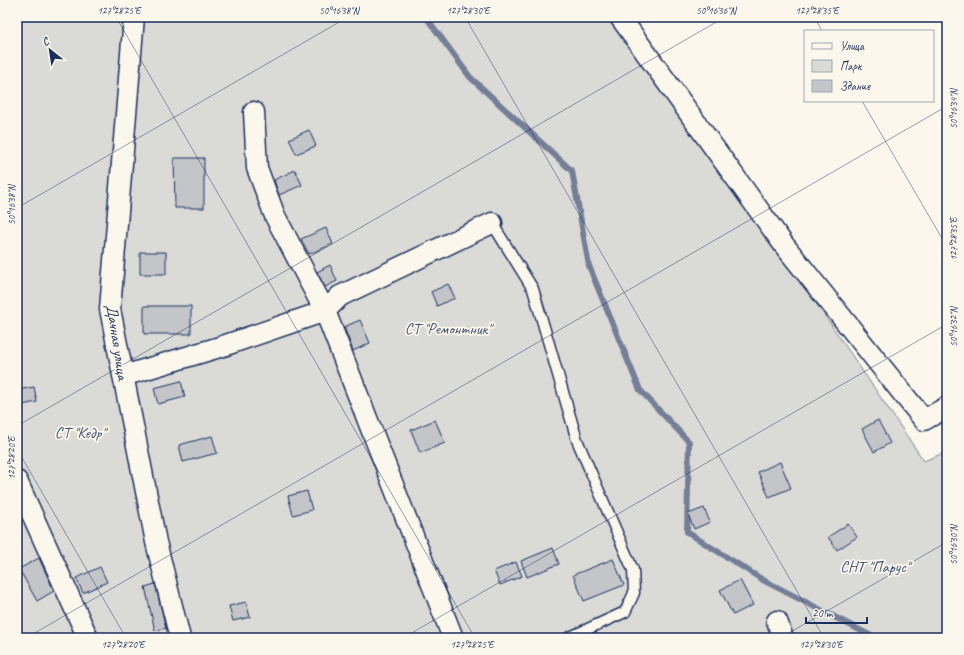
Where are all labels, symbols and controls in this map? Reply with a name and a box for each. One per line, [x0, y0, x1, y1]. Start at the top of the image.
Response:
text: 127°28'25"E [97, 4, 142, 17]
text: 50°16'38"N [319, 4, 361, 17]
text: 127°28'30"E [446, 4, 491, 17]
text: 50°16'36"N [696, 4, 738, 17]
text: 127°28'35"E [795, 4, 840, 17]
north arrow [30, 30, 70, 70]
legend [804, 30, 934, 102]
text: С [39, 33, 52, 49]
text: Улица [840, 38, 865, 54]
text: Парк [840, 58, 863, 74]
text: Здание [840, 78, 871, 94]
text: 50°16'34"N [947, 87, 960, 129]
text: 50°16'38"N [5, 183, 18, 225]
text: 127°28'35"E [947, 216, 960, 261]
street label: Дачная улица [101, 303, 133, 383]
text: 50°16'32"N [947, 305, 960, 347]
park label: СТ "Ремонтник" [405, 319, 494, 339]
park label: СТ "Кедр" [55, 423, 108, 443]
text: 127°28'20"E [5, 435, 18, 480]
text: 50°16'30"N [947, 523, 960, 565]
park label: СНТ "Парус" [840, 557, 913, 577]
scale bar [806, 599, 867, 625]
text: 20 m [812, 605, 834, 621]
text: 127°28'20"E [101, 638, 146, 651]
text: 127°28'25"E [450, 638, 495, 651]
text: 127°28'30"E [799, 638, 844, 651]

